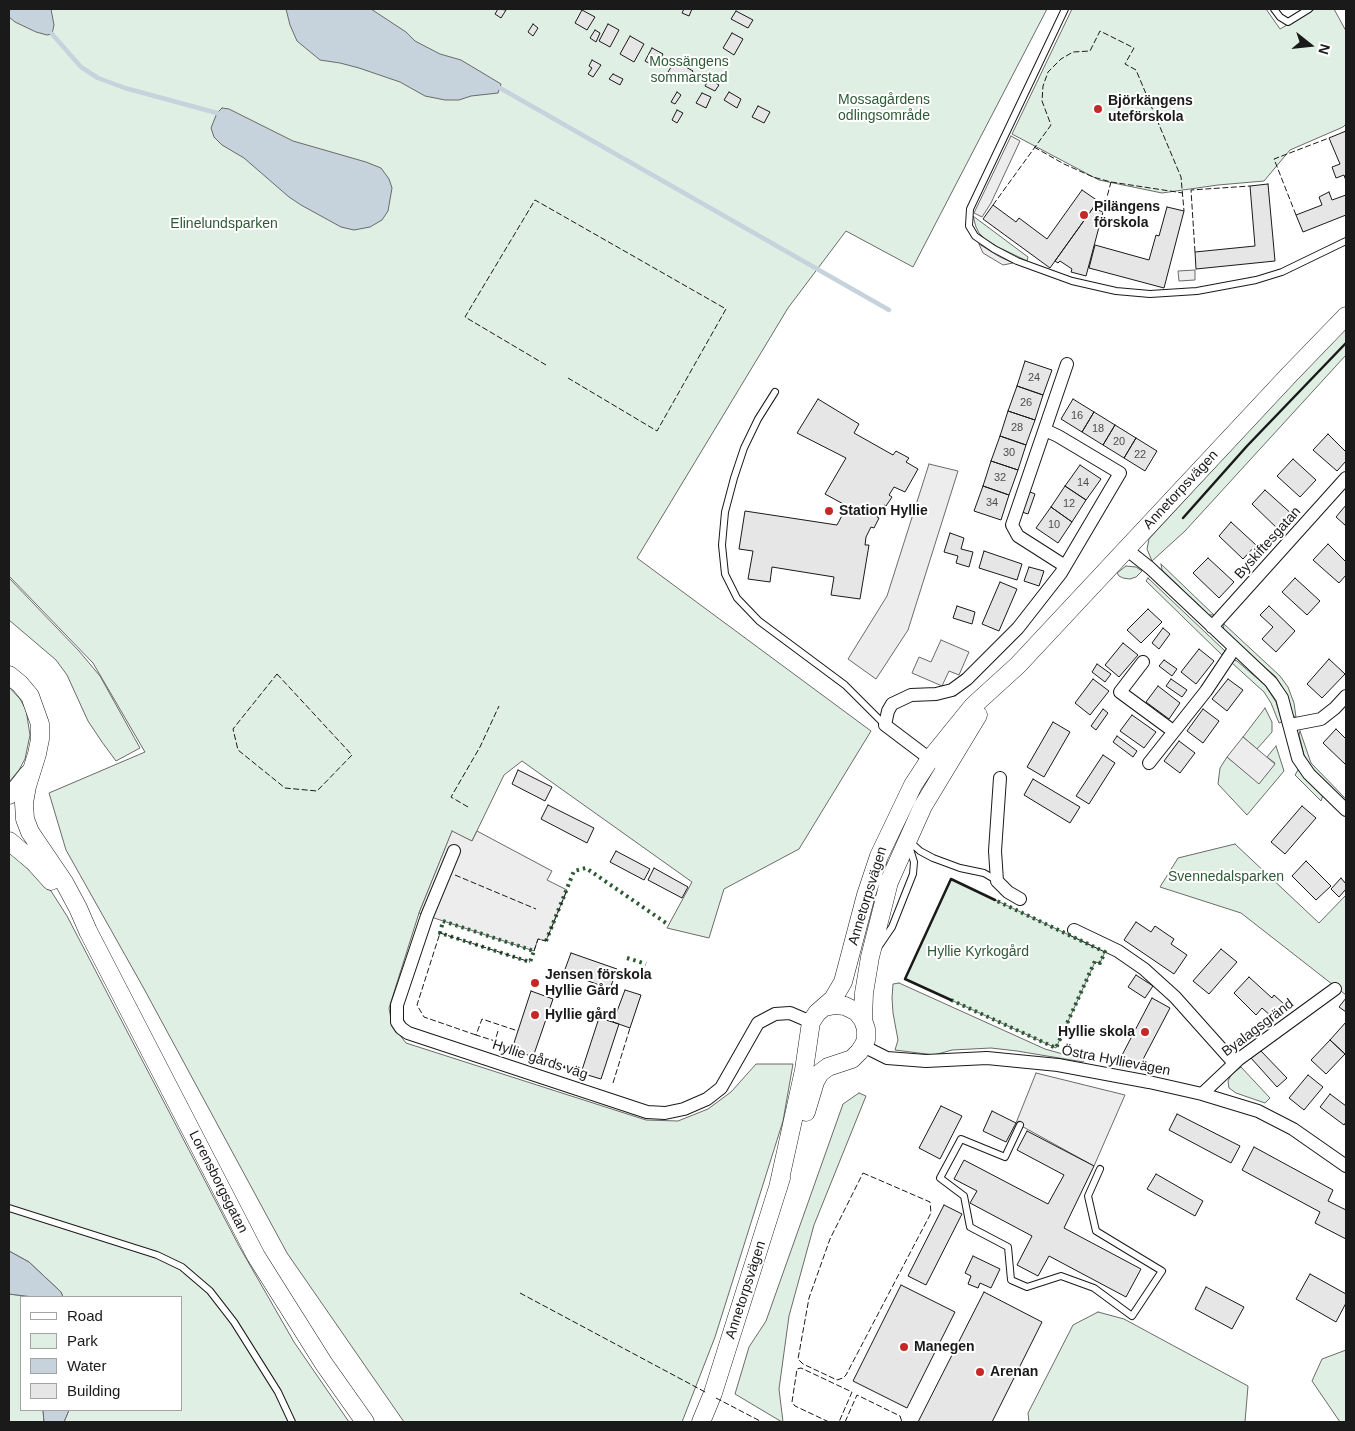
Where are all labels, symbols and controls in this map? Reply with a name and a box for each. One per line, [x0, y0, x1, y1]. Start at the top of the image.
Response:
north arrow [1285, 20, 1335, 70]
text: N [1315, 42, 1334, 56]
park label: Mossängens sommarstad [649, 54, 729, 86]
park label: Mossagårdens odlingsområde [838, 92, 930, 124]
place label: Björkängens uteförskola [1108, 93, 1193, 125]
marker: Björkängens uteförskola [1092, 103, 1104, 115]
place label: Pilängens förskola [1094, 199, 1160, 232]
marker: Pilängens förskola [1078, 209, 1090, 221]
park label: Elinelundsparken [170, 216, 278, 232]
house number: 24 [1028, 371, 1040, 385]
house number: 26 [1020, 396, 1032, 410]
house number: 16 [1071, 409, 1083, 423]
house number: 28 [1011, 421, 1023, 435]
house number: 18 [1092, 422, 1104, 436]
house number: 20 [1113, 435, 1125, 449]
house number: 30 [1003, 446, 1015, 460]
street label: Annetorpsvägen [1140, 447, 1222, 533]
house number: 22 [1134, 448, 1146, 462]
house number: 32 [994, 471, 1006, 485]
house number: 14 [1077, 476, 1089, 490]
house number: 34 [986, 496, 998, 510]
house number: 12 [1063, 497, 1075, 511]
place label: Station Hyllie [839, 503, 928, 519]
street label: Byskiftesgatan [1231, 504, 1305, 582]
marker: Station Hyllie [823, 505, 835, 517]
house number: 10 [1048, 518, 1060, 532]
street label: Annetorpsvägen [845, 845, 891, 947]
park label: Svennedalsparken [1168, 869, 1284, 885]
park label: Hyllie Kyrkogård [927, 944, 1029, 960]
place label: Jensen förskola Hyllie Gård [545, 967, 652, 1000]
marker: Jensen förskola Hyllie Gård [529, 977, 541, 989]
street label: Byalagsgränd [1219, 996, 1297, 1060]
place label: Hyllie gård [545, 1007, 617, 1023]
marker: Hyllie gård [529, 1009, 541, 1021]
place label: Hyllie skola [1058, 1024, 1135, 1040]
marker: Hyllie skola [1139, 1026, 1151, 1038]
street label: Hyllie gårds väg [490, 1037, 590, 1083]
street label: Östra Hyllievägen [1060, 1042, 1172, 1080]
street label: Lorensborgsgatan [185, 1128, 251, 1236]
street label: Annetorpsvägen [722, 1239, 770, 1341]
legend [20, 1296, 182, 1411]
text: Road [67, 1307, 103, 1324]
text: Park [67, 1332, 98, 1349]
place label: Manegen [914, 1339, 975, 1355]
marker: Manegen [898, 1341, 910, 1353]
text: Water [67, 1357, 106, 1374]
place label: Arenan [990, 1364, 1038, 1380]
marker: Arenan [974, 1366, 986, 1378]
text: Building [67, 1382, 120, 1399]

